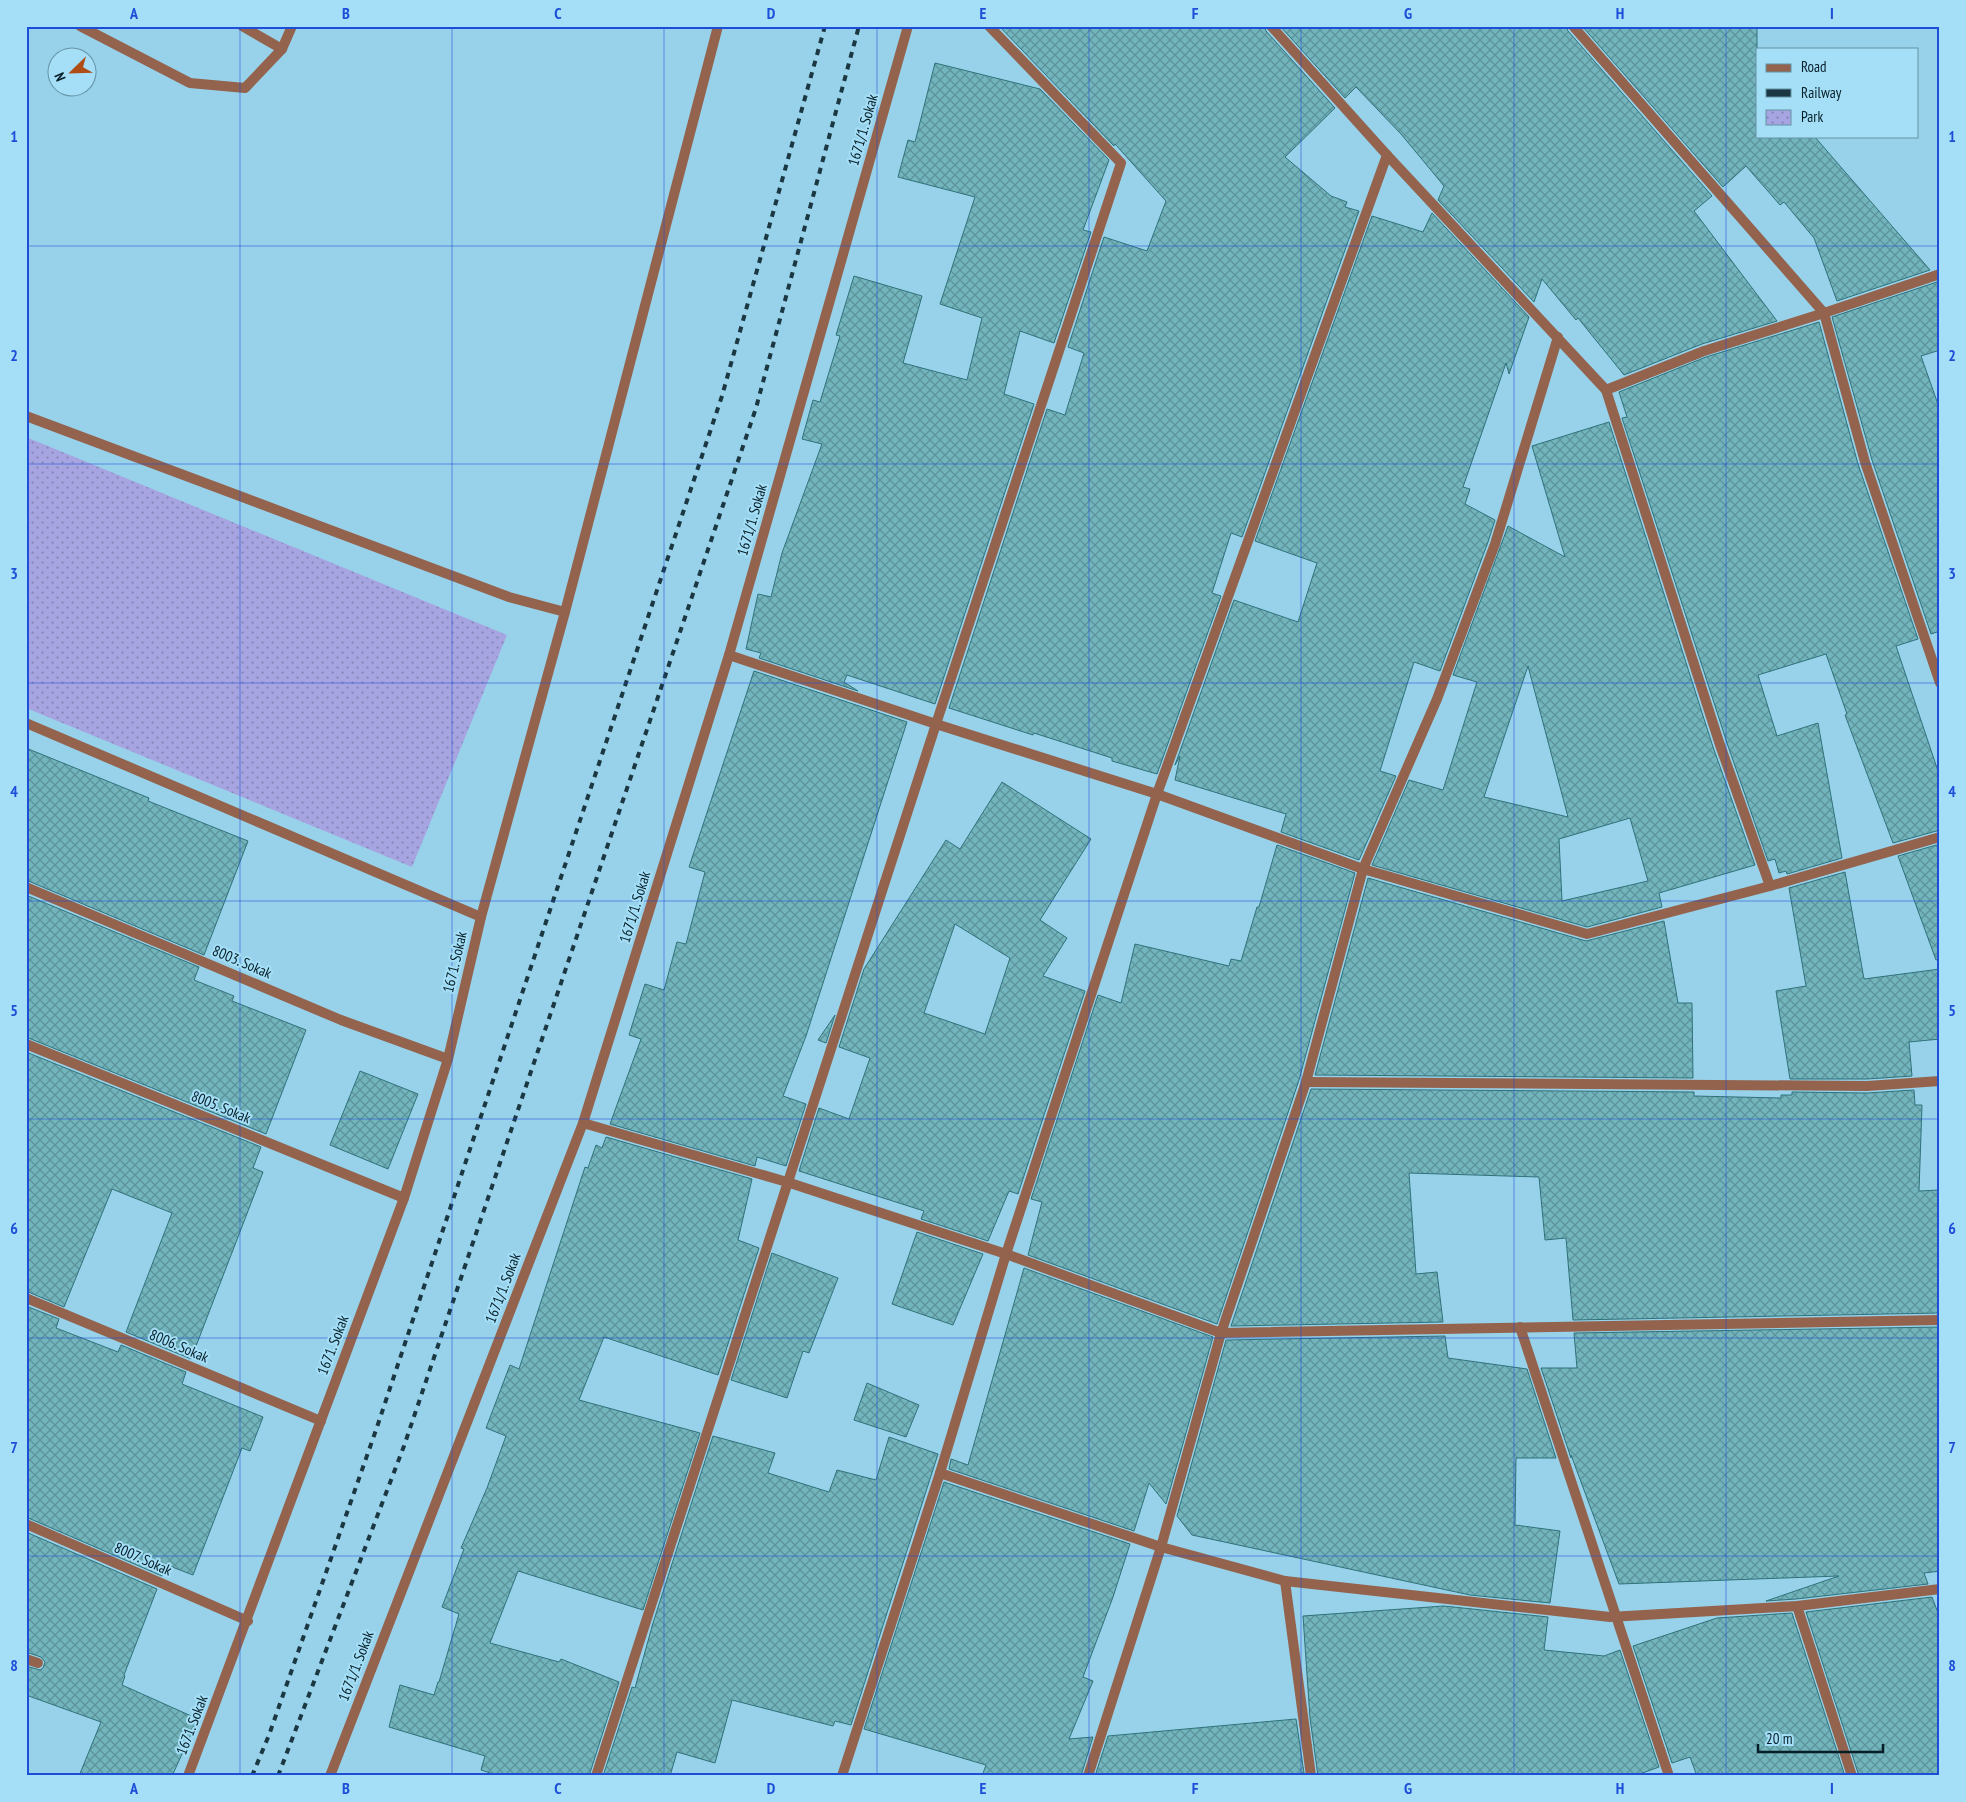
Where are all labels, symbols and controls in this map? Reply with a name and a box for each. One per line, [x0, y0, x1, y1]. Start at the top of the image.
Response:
text: A [129, 3, 139, 23]
text: B [342, 3, 350, 23]
text: C [554, 3, 562, 23]
text: D [767, 3, 776, 23]
text: E [980, 3, 987, 23]
text: F [1192, 3, 1199, 23]
text: G [1404, 3, 1412, 23]
text: H [1616, 3, 1624, 23]
text: I [1830, 3, 1834, 23]
north arrow [48, 48, 98, 98]
legend [1756, 48, 1918, 138]
text: Road [1801, 57, 1827, 76]
text: N [50, 70, 70, 84]
text: Railway [1801, 83, 1842, 102]
street label: 1671/1. Sokak [843, 92, 882, 168]
text: Park [1801, 107, 1823, 126]
text: 1 [10, 126, 18, 146]
text: 1 [1948, 126, 1956, 146]
text: 2 [10, 345, 18, 365]
text: 2 [1948, 345, 1956, 365]
street label: 1671/1. Sokak [732, 482, 771, 558]
text: 3 [10, 563, 18, 583]
text: 3 [1948, 563, 1956, 583]
text: 4 [10, 781, 18, 801]
text: 4 [1948, 781, 1956, 801]
street label: 1671/1. Sokak [615, 869, 654, 945]
street label: 1671. Sokak [438, 929, 471, 994]
street label: 8003. Sokak [210, 941, 275, 983]
text: 5 [10, 1000, 18, 1020]
text: 5 [1948, 1000, 1956, 1020]
street label: 8005. Sokak [189, 1086, 254, 1127]
text: 6 [10, 1218, 18, 1238]
text: 6 [1948, 1218, 1956, 1238]
street label: 1671/1. Sokak [480, 1250, 525, 1326]
street label: 1671. Sokak [312, 1312, 353, 1377]
street label: 8006. Sokak [147, 1325, 212, 1367]
text: 7 [10, 1437, 18, 1457]
text: 7 [1948, 1437, 1956, 1457]
street label: 8007. Sokak [111, 1537, 175, 1580]
street label: 1671/1. Sokak [333, 1628, 378, 1704]
text: 8 [10, 1655, 18, 1675]
text: 8 [1948, 1655, 1956, 1675]
street label: 1671. Sokak [171, 1692, 212, 1757]
scale bar [1758, 1722, 1884, 1754]
text: 20 m [1766, 1729, 1792, 1748]
text: A [129, 1778, 139, 1798]
text: B [342, 1778, 350, 1798]
text: C [554, 1778, 562, 1798]
text: D [767, 1778, 776, 1798]
text: E [980, 1778, 987, 1798]
text: F [1192, 1778, 1199, 1798]
text: G [1404, 1778, 1412, 1798]
text: H [1616, 1778, 1624, 1798]
text: I [1830, 1778, 1834, 1798]

